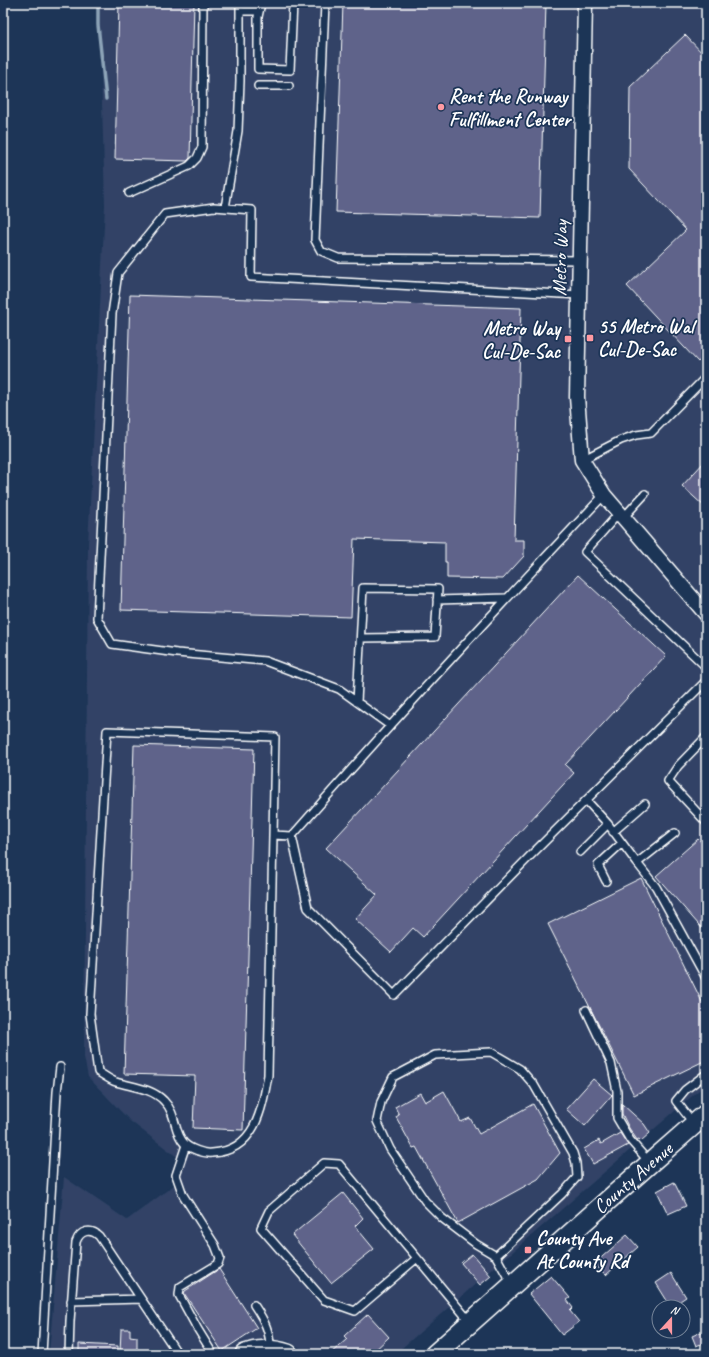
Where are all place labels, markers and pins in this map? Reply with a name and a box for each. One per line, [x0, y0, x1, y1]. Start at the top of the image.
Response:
place label: Rent the Runway Fulfillment Center [449, 84, 573, 132]
marker: Rent the Runway Fulfillment Center [436, 102, 446, 112]
place label: 55 Metro Wal Cul-De-Sac [598, 314, 697, 362]
place label: Metro Way Cul-De-Sac [482, 316, 562, 364]
marker: 55 Metro Wal Cul-De-Sac [585, 333, 595, 343]
marker: Metro Way Cul-De-Sac [563, 334, 573, 344]
place label: County Ave At County Rd [536, 1226, 632, 1274]
marker: County Ave At County Rd [523, 1245, 533, 1255]

